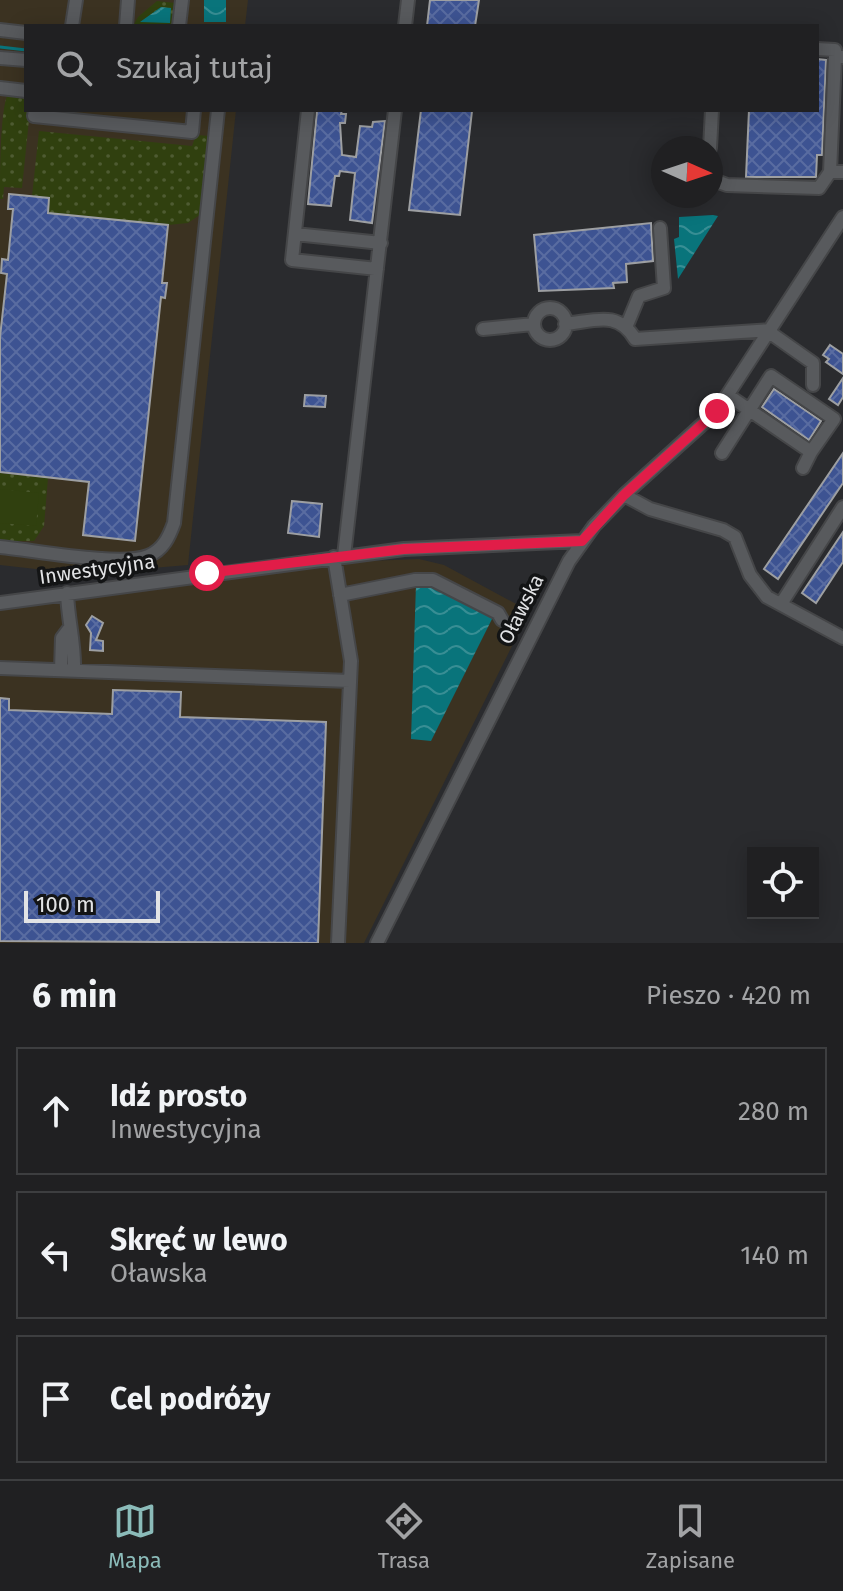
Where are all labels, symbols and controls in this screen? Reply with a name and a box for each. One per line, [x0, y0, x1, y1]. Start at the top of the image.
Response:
search box [24, 24, 819, 112]
icon: search [52, 46, 96, 90]
text: Szukaj tutaj [116, 50, 273, 86]
north arrow [651, 136, 723, 208]
route end [699, 393, 735, 429]
street label: Inwestycyjna [38, 549, 156, 589]
route start [189, 555, 225, 591]
street label: Oławska [493, 570, 549, 648]
map controls [747, 847, 819, 919]
button: locate [747, 847, 819, 919]
scale bar [24, 887, 160, 923]
text: 100 m [36, 891, 95, 918]
text: 6 min [32, 975, 117, 1016]
text: Pieszo · 420 m [646, 980, 811, 1011]
text: Idź prosto [110, 1078, 247, 1114]
icon: ahead [34, 1089, 78, 1133]
text: 280 m [738, 1096, 809, 1127]
text: Inwestycyjna [110, 1114, 262, 1145]
text: Skręć w lewo [110, 1222, 288, 1258]
icon: left [34, 1233, 78, 1277]
text: 140 m [740, 1240, 809, 1271]
text: Oławska [110, 1258, 208, 1289]
icon: arrive [34, 1377, 78, 1421]
text: Cel podróży [110, 1381, 270, 1417]
tab: Mapa [108, 1499, 162, 1574]
tab: Trasa [378, 1499, 430, 1574]
tab: Zapisane [646, 1499, 735, 1574]

